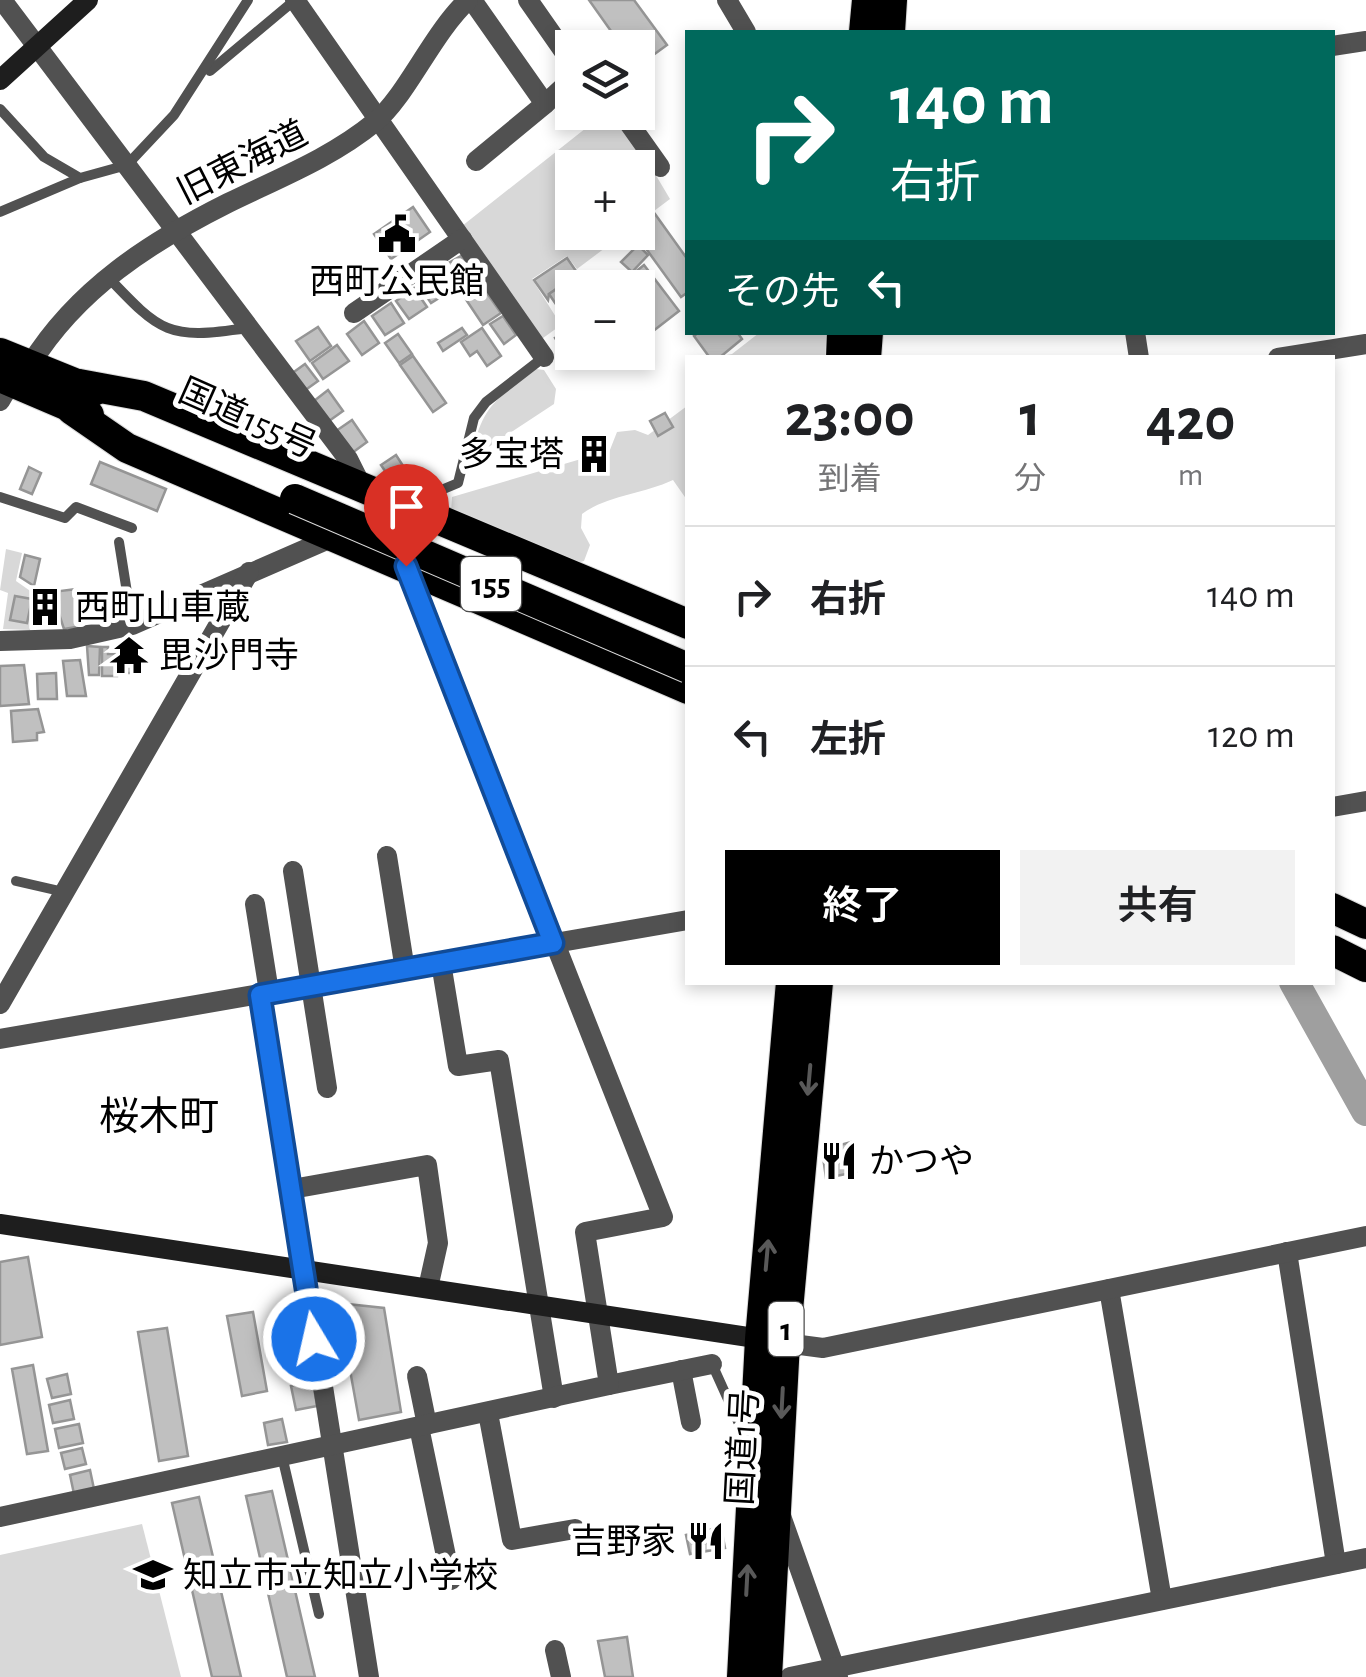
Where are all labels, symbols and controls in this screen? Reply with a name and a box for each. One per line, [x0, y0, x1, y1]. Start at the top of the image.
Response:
map controls [555, 30, 655, 370]
button: layers [555, 30, 655, 130]
text: 140 m [890, 67, 1054, 137]
icon: right [725, 70, 855, 200]
street label: 旧東海道 [171, 114, 313, 211]
button: + [555, 150, 655, 250]
text: 右折 [890, 161, 980, 206]
public building icon: 西町公民館 [376, 213, 418, 255]
icon: left [859, 260, 914, 315]
place label: 西町公民館 [309, 263, 485, 300]
button: − [555, 270, 655, 370]
text: その先 [725, 274, 839, 312]
street label: 国道155号 [173, 372, 322, 465]
text: 23:00 [784, 387, 915, 447]
text: 1 [1020, 387, 1041, 447]
text: 420 [1146, 391, 1236, 451]
building icon: 多宝塔 [573, 433, 615, 475]
place label: 多宝塔 [459, 436, 564, 473]
text: m [1178, 459, 1203, 491]
text: 到着 [818, 463, 882, 495]
text: 分 [1014, 463, 1046, 495]
pin [364, 464, 449, 567]
icon: arrive [379, 479, 434, 534]
road number: 155 [461, 557, 521, 611]
icon: right [725, 569, 780, 624]
text: 140 m [1207, 577, 1295, 615]
text: 右折 [810, 582, 886, 620]
building icon: 西町山車蔵 [24, 586, 66, 628]
place label: 西町山車蔵 [75, 589, 250, 626]
temple icon: 毘沙門寺 [108, 634, 150, 676]
place label: 毘沙門寺 [159, 637, 299, 674]
icon: left [725, 709, 780, 764]
text: 120 m [1208, 717, 1295, 755]
text: 左折 [810, 722, 886, 760]
button: 終了 [725, 850, 1000, 965]
button: 共有 [1020, 850, 1295, 965]
one-way arrow [800, 1063, 819, 1095]
district label: 桜木町 [99, 1096, 219, 1138]
restaurant icon: かつや [818, 1140, 860, 1182]
place label: かつや [869, 1144, 974, 1180]
one-way arrow [758, 1240, 777, 1272]
position arrow [262, 1287, 366, 1391]
road number: 1 [768, 1302, 804, 1356]
one-way arrow [772, 1387, 791, 1419]
street label: 国道1号 [721, 1388, 764, 1506]
restaurant icon: 吉野家 [685, 1520, 727, 1562]
place label: 吉野家 [571, 1523, 676, 1560]
school or university icon: 知立市立知立小学校 [132, 1554, 174, 1596]
place label: 知立市立知立小学校 [183, 1557, 498, 1594]
one-way arrow [738, 1564, 757, 1596]

